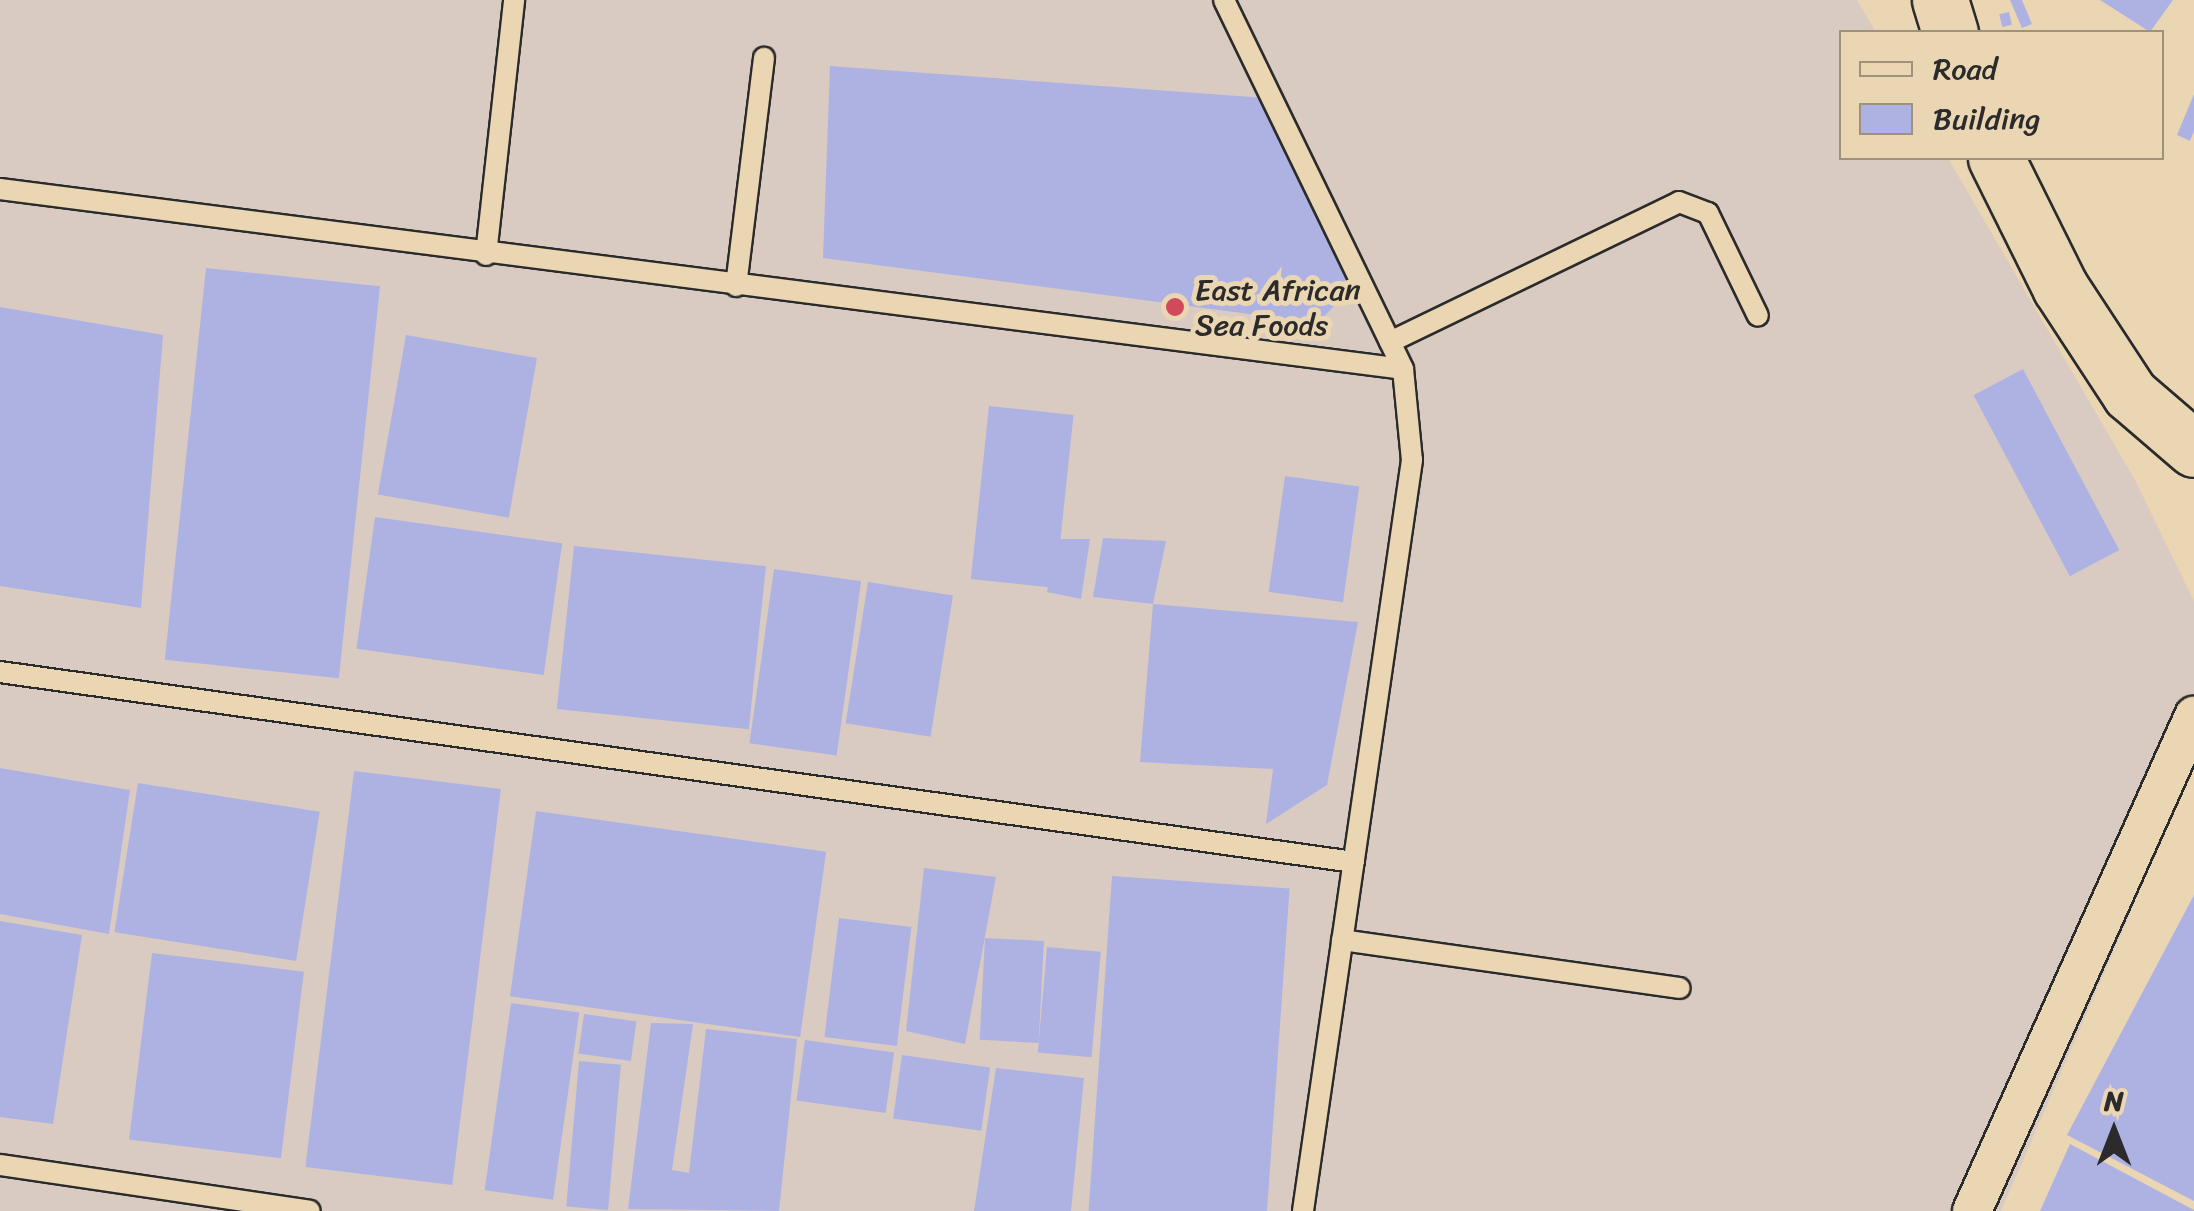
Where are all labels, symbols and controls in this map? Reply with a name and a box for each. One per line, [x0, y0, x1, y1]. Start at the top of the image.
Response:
legend [1839, 30, 2164, 160]
text: Road [1933, 42, 1997, 96]
text: Building [1933, 92, 2040, 146]
place label: East African Sea Foods [1195, 272, 1361, 342]
marker: East African Sea Foods [1164, 296, 1186, 318]
text: N [2104, 1076, 2124, 1125]
north arrow [2064, 1081, 2164, 1181]

